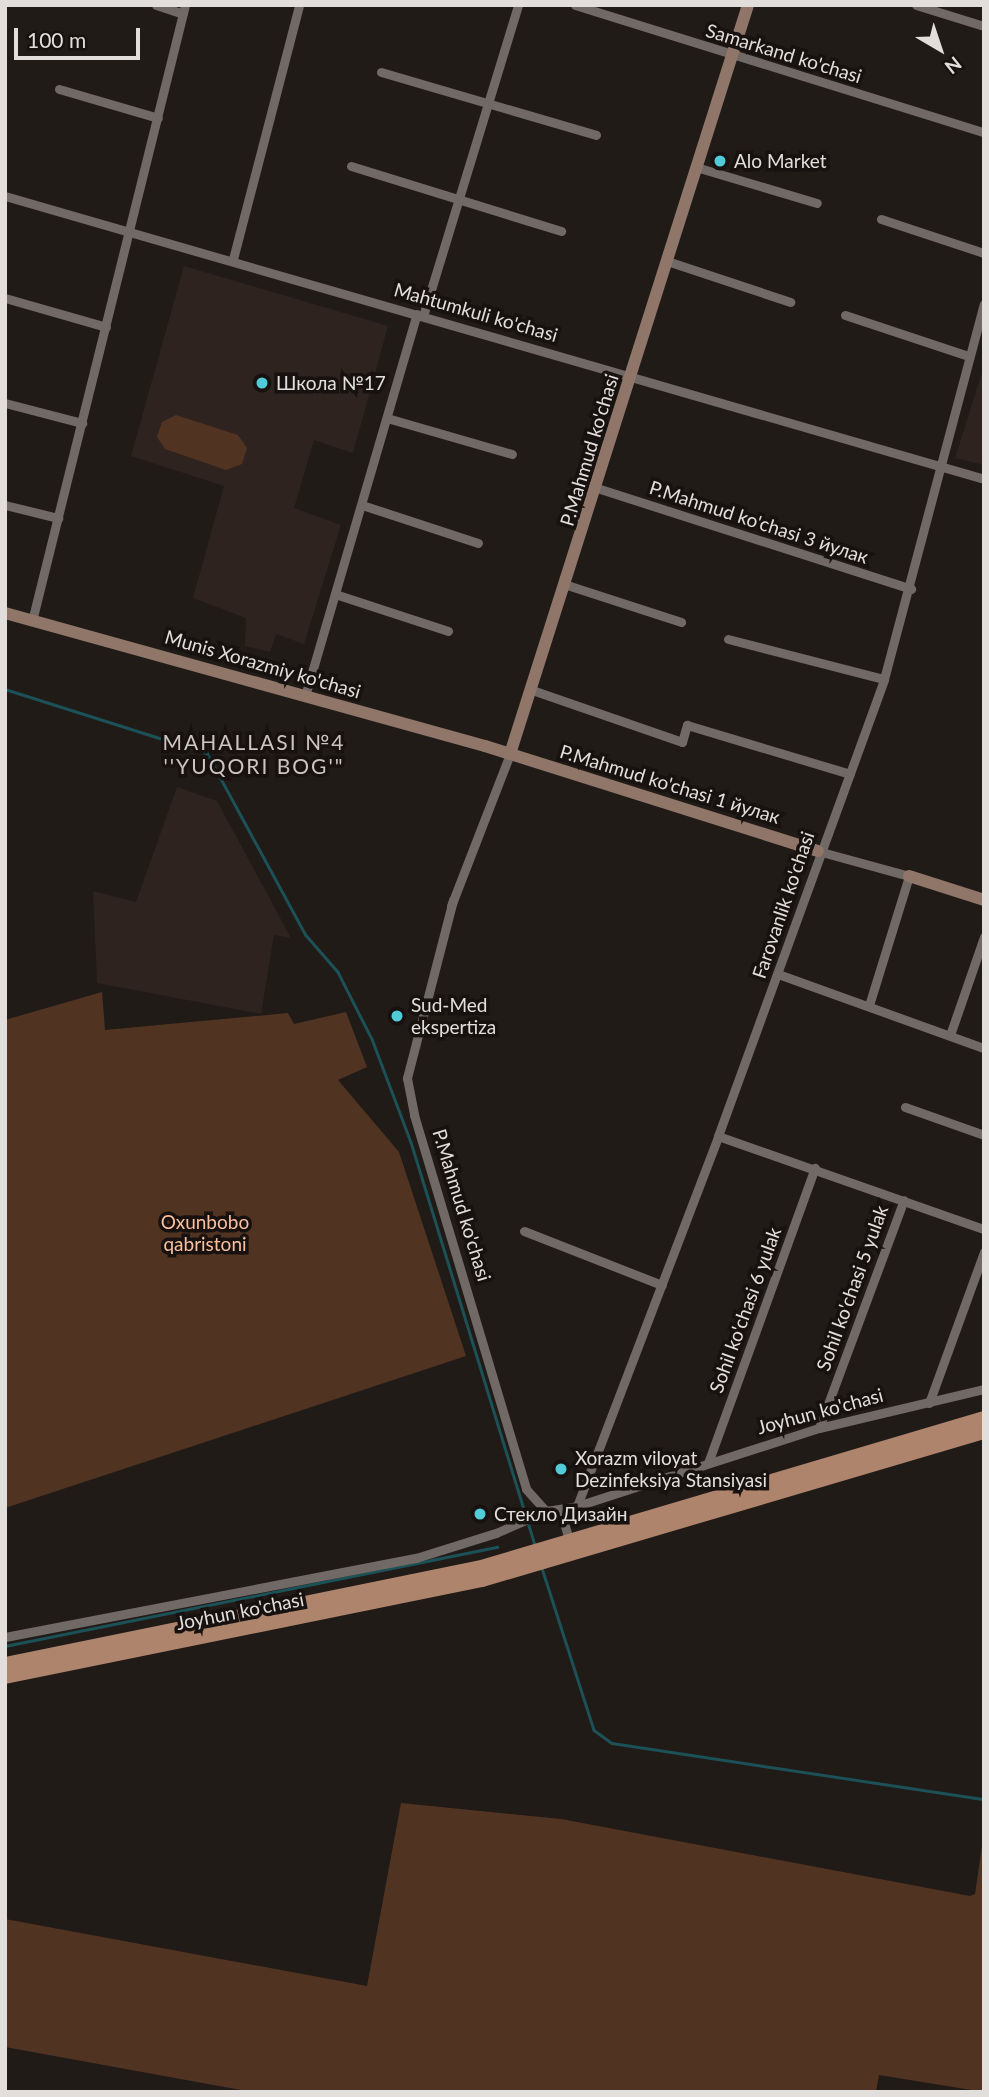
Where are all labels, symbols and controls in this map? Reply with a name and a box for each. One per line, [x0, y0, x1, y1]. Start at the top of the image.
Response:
scale bar [18, 14, 144, 58]
north arrow [905, 14, 975, 84]
street label: Samarkand ko'chasi [703, 18, 865, 88]
text: 100 m [27, 27, 86, 52]
text: N [941, 52, 966, 79]
place label: Alo Market [734, 150, 827, 172]
marker: Alo Market [712, 153, 728, 169]
street label: Mahtumkuli ko'chasi [391, 278, 561, 346]
street label: P.Mahmud ko'chasi [555, 371, 623, 529]
place label: Школа №17 [276, 372, 386, 394]
marker: Школа №17 [254, 375, 270, 391]
street label: P.Mahmud ko'chasi 3 йулак [647, 476, 871, 568]
street label: Munis Xorazmiy ko'chasi [162, 625, 364, 703]
district label: MAHALLASI №4 ''YUQORI BOG'" [164, 729, 344, 779]
street label: P.Mahmud ko'chasi 1 йулак [557, 740, 783, 828]
street label: Farovanlik ko'chasi [747, 829, 819, 981]
place label: Sud-Med ekspertiza [411, 994, 496, 1038]
marker: Sud-Med ekspertiza [389, 1008, 405, 1024]
street label: P.Mahmud ko'chasi [428, 1126, 496, 1284]
street label: Sohil ko'chasi 5 yulak [811, 1202, 893, 1374]
park label: Oxunbobo qabristoni [161, 1211, 249, 1255]
street label: Sohil ko'chasi 6 yulak [704, 1224, 786, 1396]
street label: Joyhun ko'chasi [755, 1383, 885, 1439]
place label: Xorazm viloyat Dezinfeksiya Stansiyasi [575, 1447, 767, 1491]
marker: Xorazm viloyat Dezinfeksiya Stansiyasi [553, 1461, 569, 1477]
place label: Стекло Дизайн [494, 1503, 627, 1525]
marker: Стекло Дизайн [472, 1506, 488, 1522]
street label: Joyhun ko'chasi [174, 1587, 306, 1635]

